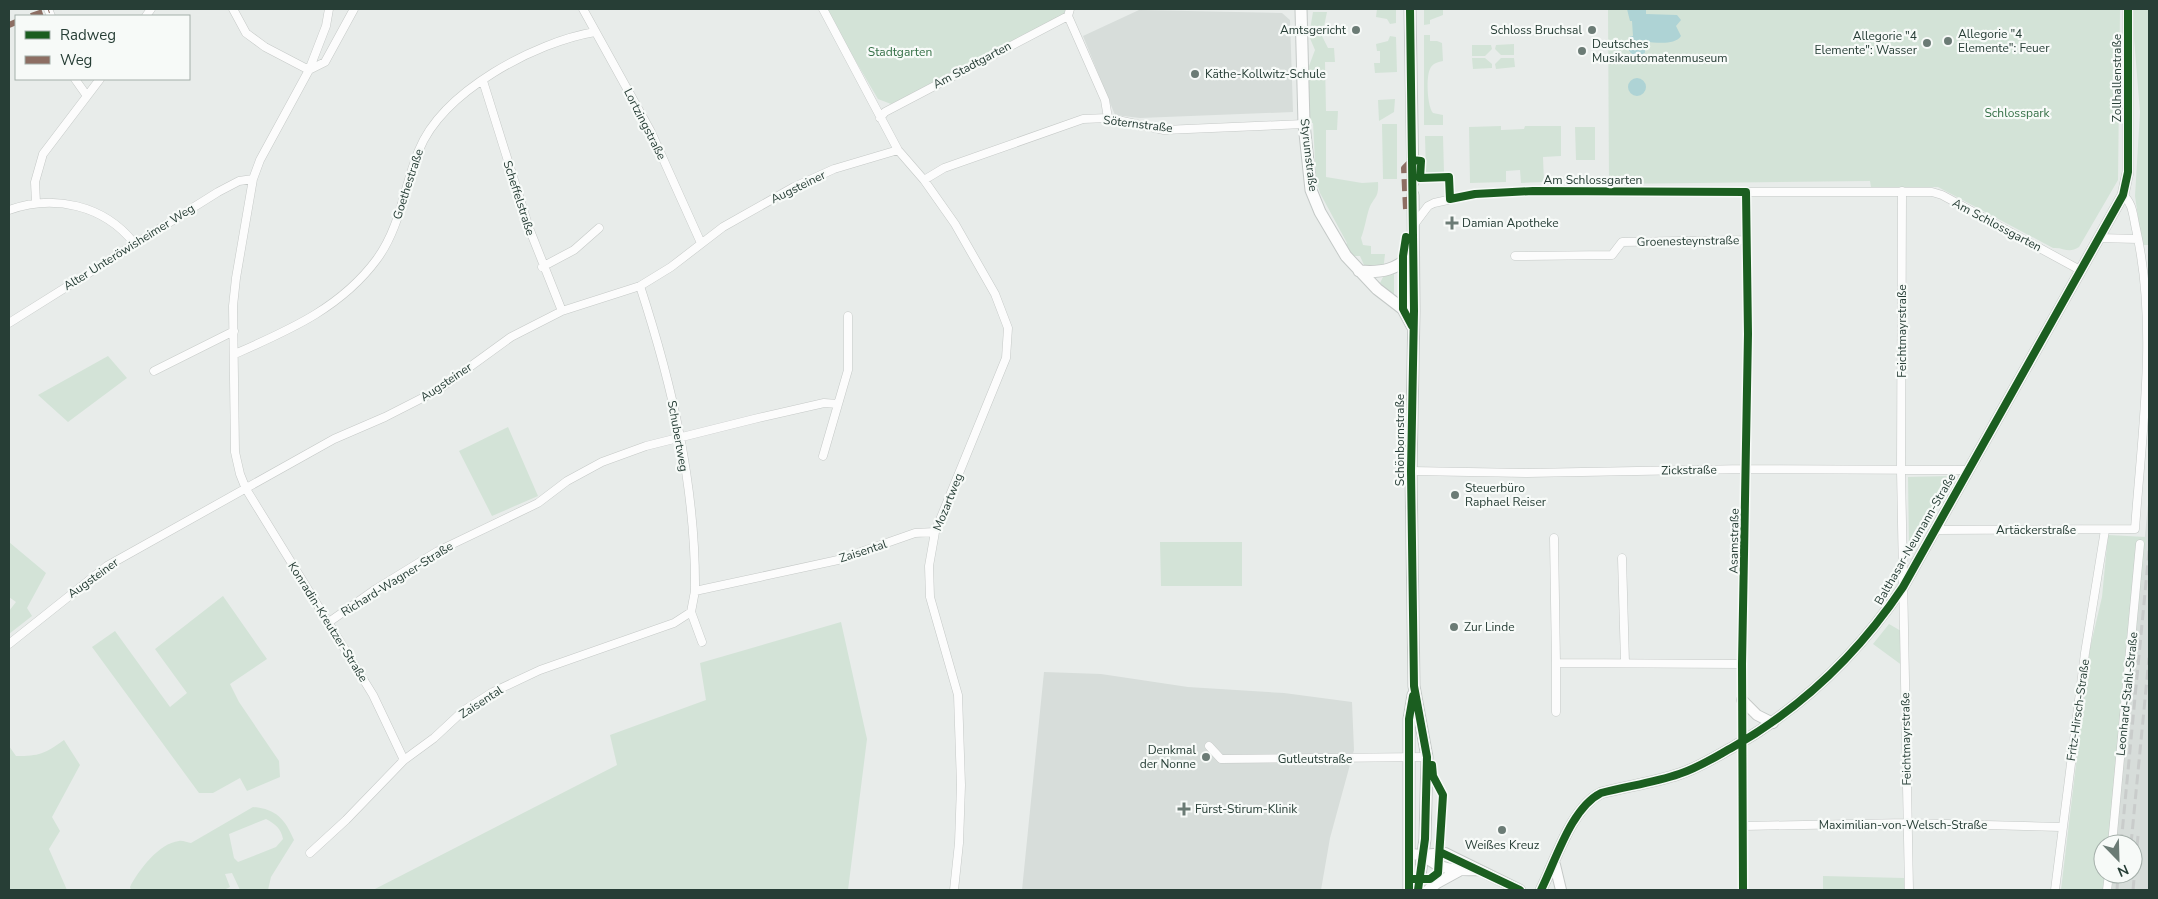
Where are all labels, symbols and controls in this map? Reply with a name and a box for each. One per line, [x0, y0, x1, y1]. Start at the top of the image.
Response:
legend [15, 15, 190, 80]
place label: Amtsgericht [1280, 22, 1347, 38]
place label: Schloss Bruchsal [1490, 22, 1582, 38]
marker: Amtsgericht [1350, 24, 1362, 36]
marker: Schloss Bruchsal [1586, 24, 1598, 36]
text: Radweg [60, 25, 116, 45]
place label: Allegorie "4 Elemente": Feuer [1958, 26, 2050, 56]
place label: Allegorie "4 Elemente": Wasser [1815, 28, 1918, 58]
street label: Zollhallenstraße [2109, 34, 2125, 122]
marker: Allegorie "4 Elemente": Feuer [1942, 35, 1954, 47]
place label: Deutsches Musikautomatenmuseum [1592, 36, 1728, 66]
marker: Allegorie "4 Elemente": Wasser [1921, 37, 1933, 49]
street label: Am Stadtgarten [930, 38, 1014, 92]
park label: Stadtgarten [868, 44, 932, 60]
marker: Deutsches Musikautomatenmuseum [1576, 45, 1588, 57]
text: Weg [60, 50, 92, 70]
place label: Käthe-Kollwitz-Schule [1205, 66, 1326, 82]
marker: Käthe-Kollwitz-Schule [1189, 68, 1201, 80]
street label: Lortzingstraße [620, 85, 670, 163]
park label: Schlosspark [1984, 105, 2051, 121]
street label: Söternstraße [1102, 112, 1174, 136]
street label: Styrumstraße [1297, 118, 1321, 192]
street label: Goethestraße [389, 147, 427, 221]
street label: Scheffelstraße [499, 158, 539, 238]
street label: Augsteiner [768, 167, 829, 207]
street label: Am Schlossgarten [1544, 172, 1642, 188]
street label: Am Schlossgarten [1950, 195, 2044, 255]
street label: Alter Unteröwisheimer Weg [60, 200, 198, 294]
place label: Damian Apotheke [1462, 215, 1559, 231]
marker: Damian Apotheke [1446, 217, 1458, 229]
street label: Groenesteynstraße [1637, 232, 1739, 250]
street label: Feichtmayrstraße [1894, 284, 1910, 378]
street label: Augsteiner [417, 358, 476, 405]
street label: Schönbornstraße [1392, 394, 1408, 486]
street label: Schubertweg [664, 399, 692, 473]
street label: Zickstraße [1661, 462, 1717, 478]
street label: Balthasar-Neumann-Straße [1871, 470, 1959, 608]
street label: Mozartweg [929, 471, 967, 533]
place label: Steuerbüro Raphael Reiser [1465, 480, 1547, 510]
marker: Steuerbüro Raphael Reiser [1449, 489, 1461, 501]
street label: Asamstraße [1725, 508, 1743, 574]
street label: Artäckerstraße [1996, 522, 2076, 538]
street label: Zaisental [837, 536, 889, 566]
street label: Richard-Wagner-Straße [338, 538, 456, 620]
street label: Augsteiner [64, 554, 122, 602]
street label: Konradin-Kreutzer-Straße [284, 559, 372, 685]
place label: Zur Linde [1464, 619, 1515, 635]
marker: Zur Linde [1448, 621, 1460, 633]
street label: Leonhard-Stahl-Straße [2113, 631, 2141, 757]
street label: Fritz-Hirsch-Straße [2063, 658, 2093, 762]
street label: Zaisental [456, 682, 506, 722]
street label: Feichtmayrstraße [1897, 692, 1915, 786]
place label: Denkmal der Nonne [1140, 742, 1196, 772]
marker: Denkmal der Nonne [1200, 751, 1212, 763]
street label: Gutleutstraße [1278, 751, 1352, 767]
place label: Fürst-Stirum-Klinik [1195, 801, 1298, 817]
marker: Fürst-Stirum-Klinik [1177, 802, 1191, 816]
street label: Maximilian-von-Welsch-Straße [1819, 817, 1987, 833]
marker: Weißes Kreuz [1496, 824, 1508, 836]
north arrow [2093, 834, 2143, 884]
place label: Weißes Kreuz [1465, 837, 1540, 853]
text: N [2114, 860, 2131, 881]

